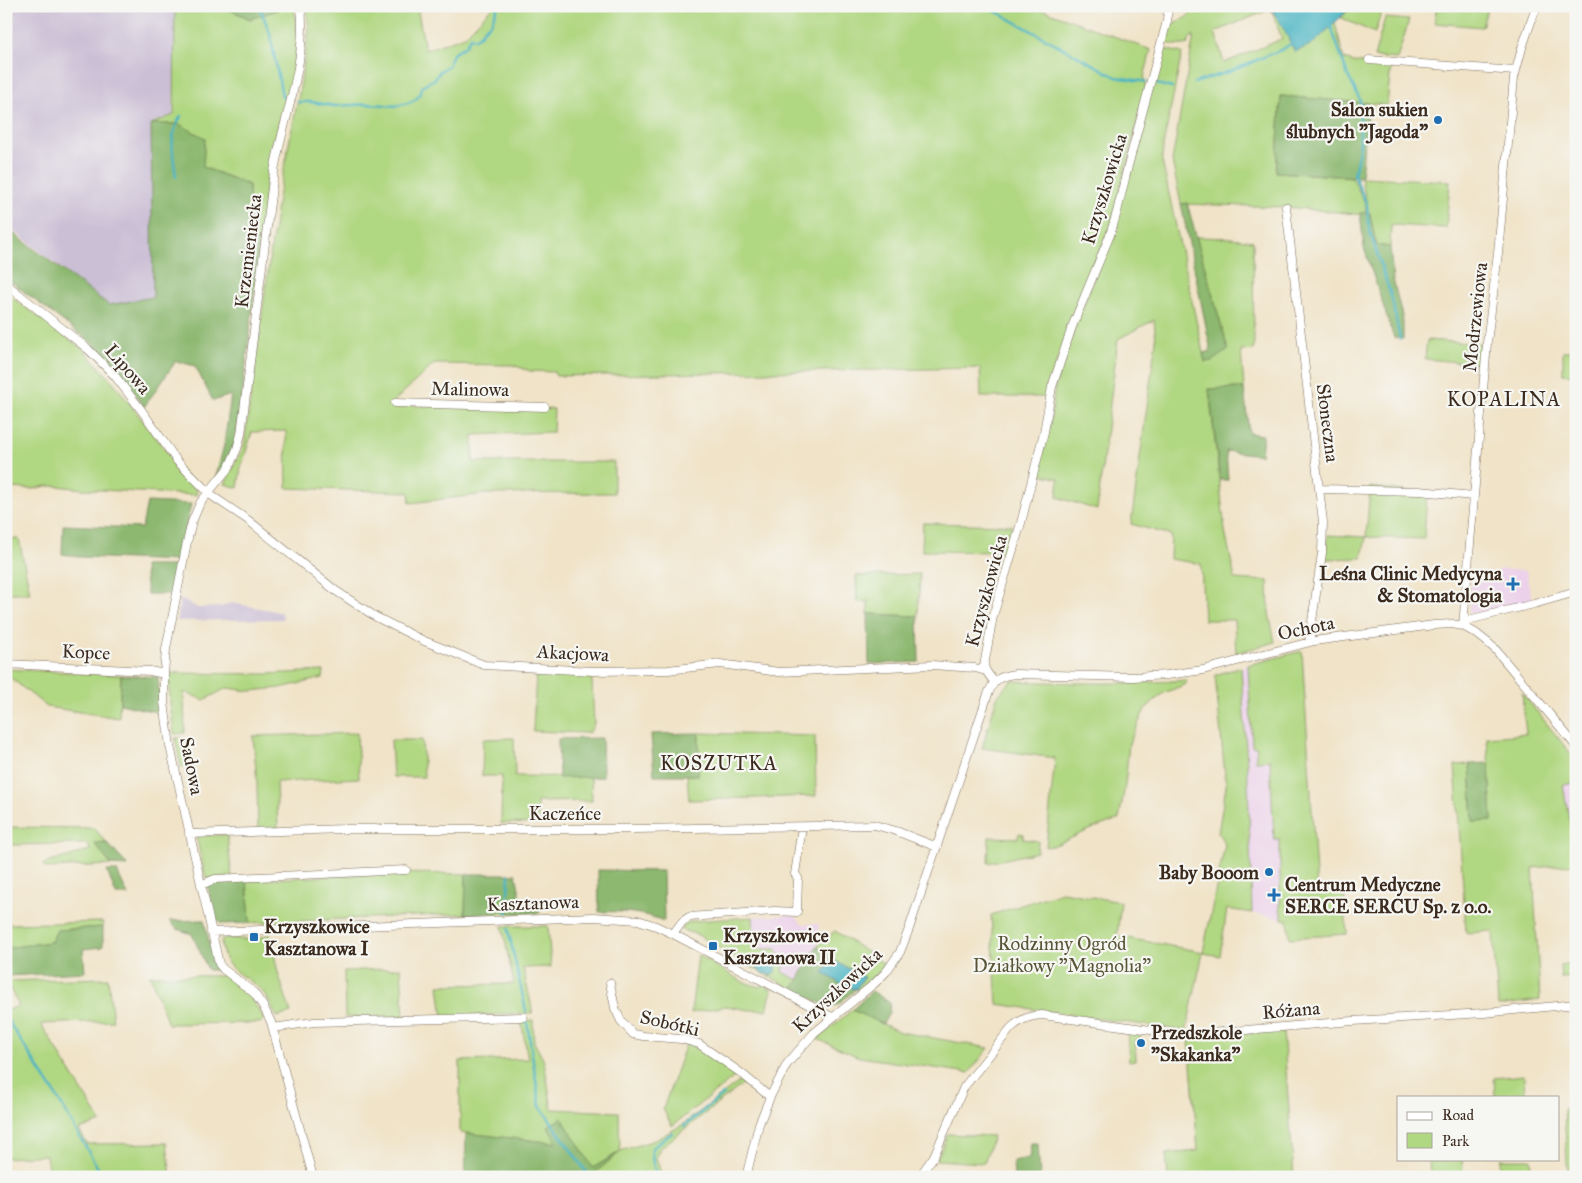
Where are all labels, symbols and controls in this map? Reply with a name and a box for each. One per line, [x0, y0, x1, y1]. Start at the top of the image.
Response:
place label: Salon sukien ślubnych "Jagoda" [1286, 98, 1429, 144]
marker: Salon sukien ślubnych "Jagoda" [1432, 114, 1444, 126]
street label: Krzyszkowicka [1076, 130, 1132, 247]
street label: Krzemieniecka [230, 192, 267, 309]
street label: Modrzewiowa [1458, 260, 1492, 373]
street label: Lipowa [100, 339, 157, 399]
street label: Malinowa [431, 377, 510, 401]
street label: Słoneczna [1312, 382, 1344, 465]
district label: KOPALINA [1447, 387, 1561, 411]
street label: Krzyszkowicka [960, 532, 1012, 649]
place label: Leśna Clinic Medycyna & Stomatologia [1319, 562, 1503, 608]
marker: Leśna Clinic Medycyna & Stomatologia [1506, 577, 1520, 591]
street label: Ochota [1276, 611, 1337, 645]
street label: Kopce [61, 639, 111, 665]
street label: Akacjowa [535, 640, 611, 666]
street label: Sadowa [175, 735, 209, 798]
district label: KOSZUTKA [660, 751, 778, 775]
street label: Kaczeńce [529, 802, 601, 825]
place label: Baby Booom [1159, 861, 1259, 885]
marker: Baby Booom [1263, 866, 1275, 878]
place label: Centrum Medyczne SERCE SERCU Sp. z o.o. [1285, 873, 1492, 919]
marker: Centrum Medyczne SERCE SERCU Sp. z o.o. [1267, 888, 1281, 902]
street label: Kasztanowa [486, 890, 581, 916]
place label: Krzyszkowice Kasztanowa I [264, 915, 370, 960]
place label: Krzyszkowice Kasztanowa II [723, 924, 836, 969]
marker: Krzyszkowice Kasztanowa I [248, 931, 260, 943]
park label: Rodzinny Ogród Działkowy "Magnolia" [973, 932, 1151, 978]
marker: Krzyszkowice Kasztanowa II [707, 940, 719, 952]
street label: Krzyszkowicka [787, 942, 887, 1038]
street label: Różana [1261, 996, 1322, 1024]
street label: Sobótki [638, 1005, 702, 1041]
place label: Przedszkole "Skakanka" [1151, 1021, 1242, 1066]
marker: Przedszkole "Skakanka" [1135, 1037, 1147, 1049]
legend [1397, 1096, 1560, 1160]
text: Road [1442, 1106, 1474, 1124]
text: Park [1442, 1132, 1469, 1150]

